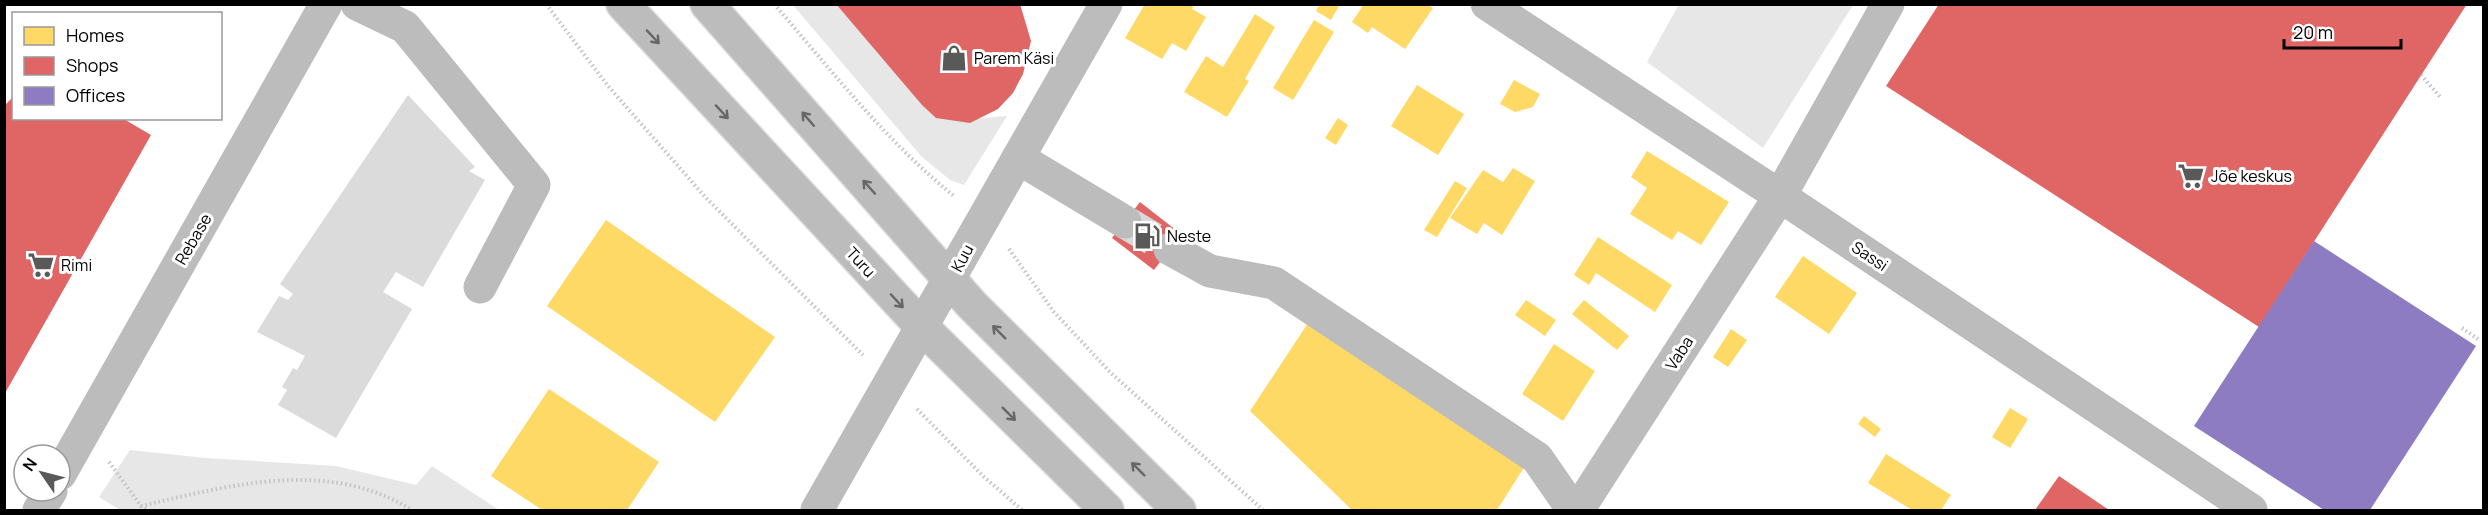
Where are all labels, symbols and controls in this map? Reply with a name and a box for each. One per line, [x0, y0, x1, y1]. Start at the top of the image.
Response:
legend [12, 12, 222, 120]
scale bar [2284, 12, 2401, 50]
text: 20 m [2293, 20, 2333, 44]
text: Homes [66, 23, 124, 47]
one-way arrow [646, 29, 660, 44]
shop icon: Parem Käsi [939, 43, 969, 73]
place label: Parem Käsi [974, 47, 1054, 69]
text: Shops [66, 53, 118, 77]
text: Offices [66, 83, 125, 107]
one-way arrow [715, 104, 729, 119]
one-way arrow [801, 111, 815, 126]
supermarket icon: Jõe keskus [2176, 161, 2206, 191]
place label: Jõe keskus [2211, 165, 2292, 187]
one-way arrow [862, 180, 876, 195]
street label: Rebase [170, 209, 216, 269]
fuel station icon: Neste [1132, 221, 1162, 251]
place label: Neste [1167, 225, 1211, 247]
street label: Sassi [1848, 236, 1892, 276]
street label: Kuu [946, 240, 978, 276]
street label: Turu [842, 242, 880, 282]
supermarket icon: Rimi [26, 250, 56, 280]
place label: Rimi [61, 254, 92, 276]
one-way arrow [890, 293, 904, 308]
one-way arrow [992, 325, 1007, 339]
street label: Vaba [1660, 332, 1698, 374]
one-way arrow [1002, 406, 1016, 421]
north arrow [12, 443, 72, 503]
text: N [17, 453, 42, 475]
one-way arrow [1130, 462, 1145, 477]

